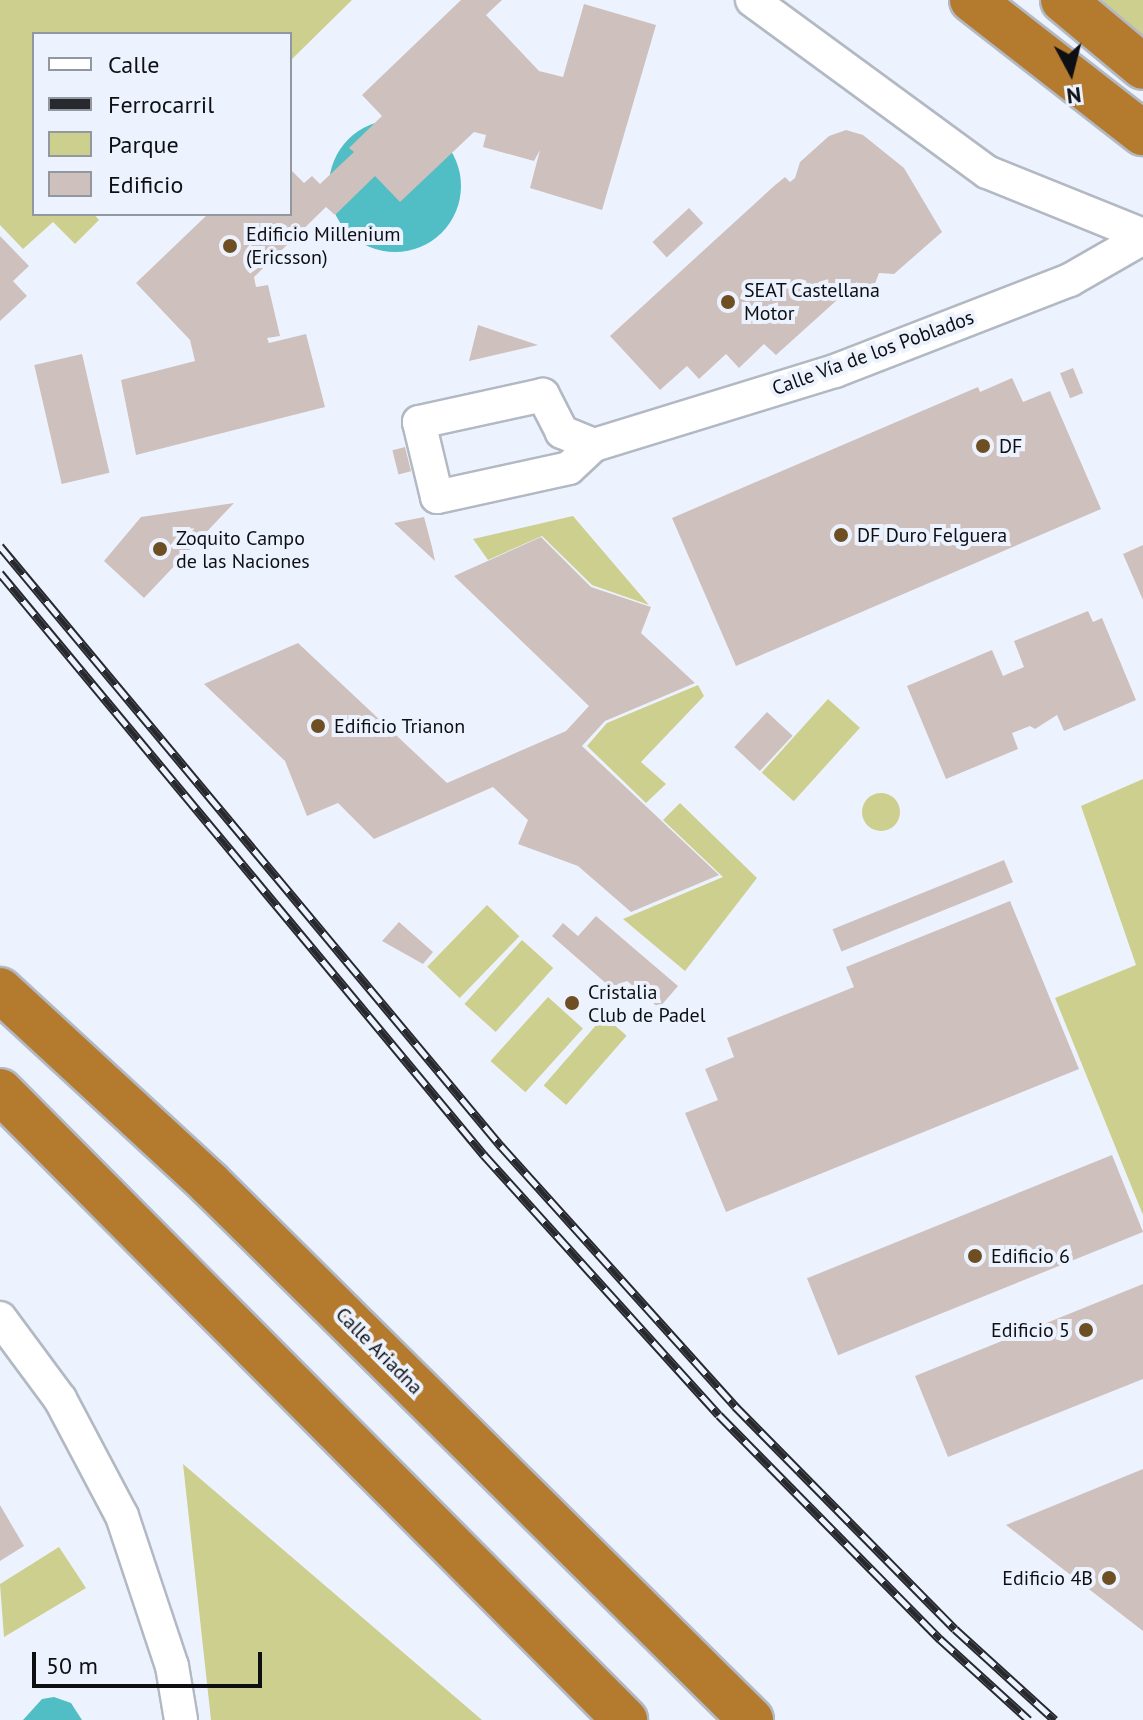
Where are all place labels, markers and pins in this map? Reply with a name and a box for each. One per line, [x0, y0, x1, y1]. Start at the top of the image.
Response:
place label: Edificio Millenium (Ericsson) [246, 222, 400, 269]
marker: Edificio Millenium (Ericsson) [221, 237, 239, 255]
place label: SEAT Castellana Motor [744, 278, 881, 325]
marker: SEAT Castellana Motor [719, 293, 737, 311]
place label: DF [999, 434, 1022, 458]
marker: DF [974, 437, 992, 455]
place label: DF Duro Felguera [857, 523, 1007, 547]
place label: Zoquito Campo de las Naciones [176, 526, 310, 573]
marker: DF Duro Felguera [832, 526, 850, 544]
marker: Zoquito Campo de las Naciones [151, 540, 169, 558]
place label: Edificio Trianon [334, 714, 466, 738]
marker: Edificio Trianon [309, 717, 327, 735]
place label: Cristalia Club de Padel [588, 980, 706, 1027]
marker: Cristalia Club de Padel [563, 994, 581, 1012]
place label: Edificio 6 [991, 1244, 1070, 1268]
marker: Edificio 6 [966, 1247, 984, 1265]
place label: Edificio 5 [991, 1318, 1070, 1342]
marker: Edificio 5 [1077, 1321, 1095, 1339]
place label: Edificio 4B [1002, 1566, 1093, 1590]
marker: Edificio 4B [1100, 1569, 1118, 1587]

